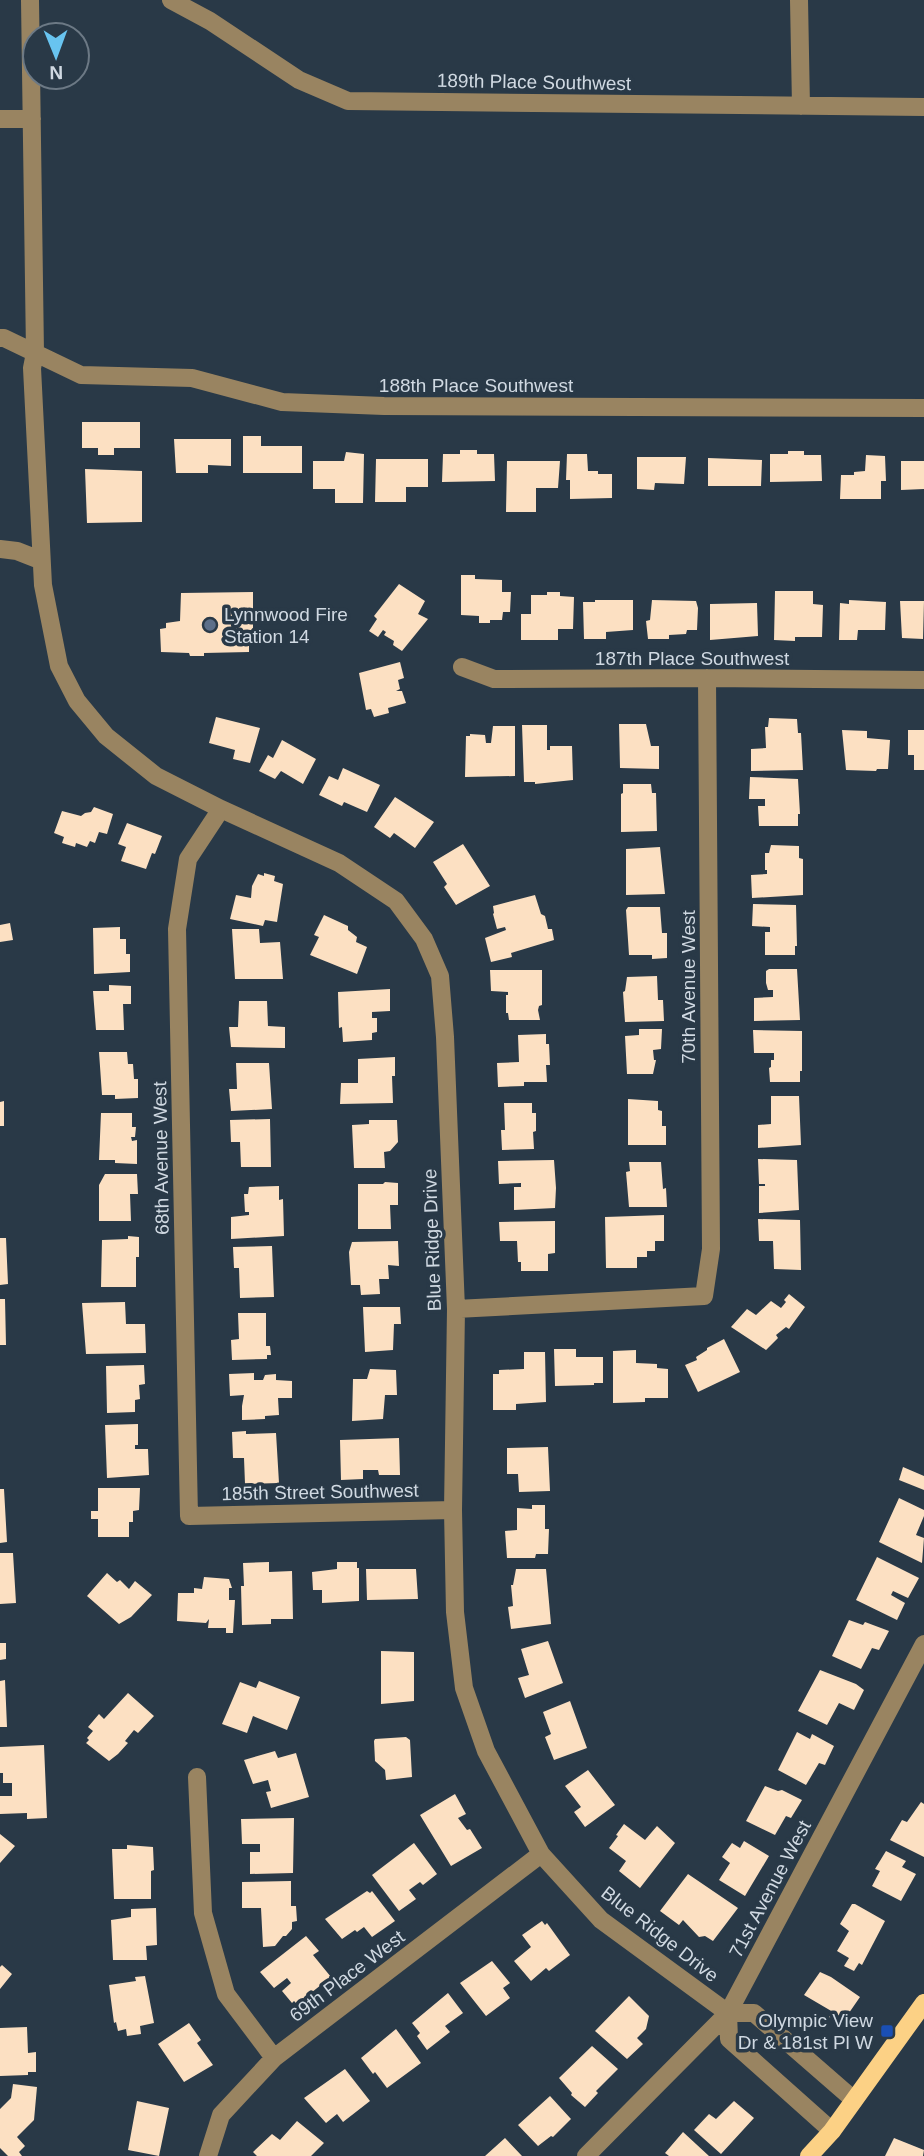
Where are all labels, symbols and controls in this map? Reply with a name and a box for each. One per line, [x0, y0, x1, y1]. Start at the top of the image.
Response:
north arrow [21, 21, 91, 91]
text: N [49, 62, 63, 83]
street label: 189th Place Southwest [437, 70, 632, 94]
street label: 188th Place Southwest [379, 375, 574, 396]
place label: Lynnwood Fire Station 14 [224, 604, 348, 647]
marker: Lynnwood Fire Station 14 [202, 617, 218, 633]
street label: 187th Place Southwest [595, 648, 790, 669]
street label: 70th Avenue West [678, 910, 699, 1064]
street label: 68th Avenue West [149, 1080, 173, 1235]
street label: Blue Ridge Drive [419, 1168, 445, 1312]
street label: 185th Street Southwest [221, 1480, 420, 1504]
street label: 71st Avenue West [725, 1816, 815, 1961]
street label: Blue Ridge Drive [597, 1882, 723, 1986]
street label: 69th Place West [286, 1926, 409, 2026]
place label: Olympic View Dr & 181st Pl W [738, 2010, 873, 2053]
marker: Olympic View Dr & 181st Pl W [879, 2023, 895, 2039]

